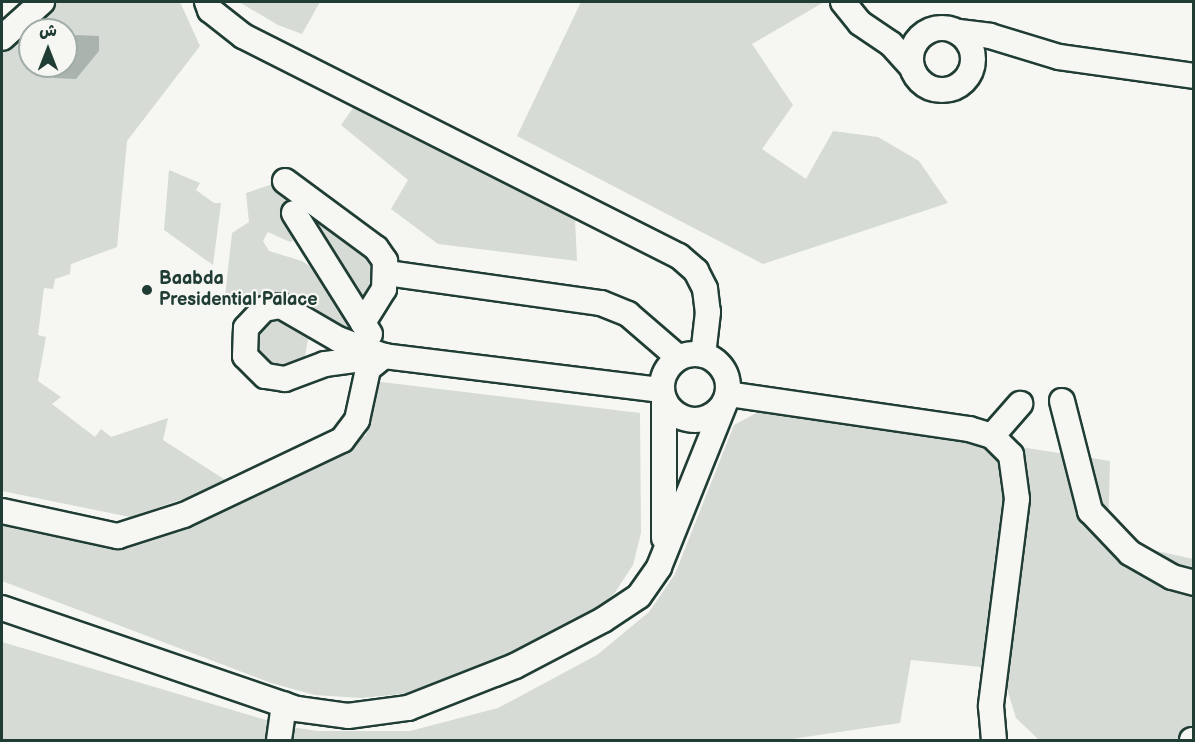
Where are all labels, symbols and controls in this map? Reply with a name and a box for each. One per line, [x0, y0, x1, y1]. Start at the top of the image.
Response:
north arrow [18, 18, 78, 78]
text: ش [39, 22, 57, 41]
place label: Baabda Presidential Palace [159, 269, 318, 312]
marker: Baabda Presidential Palace [140, 283, 154, 297]

